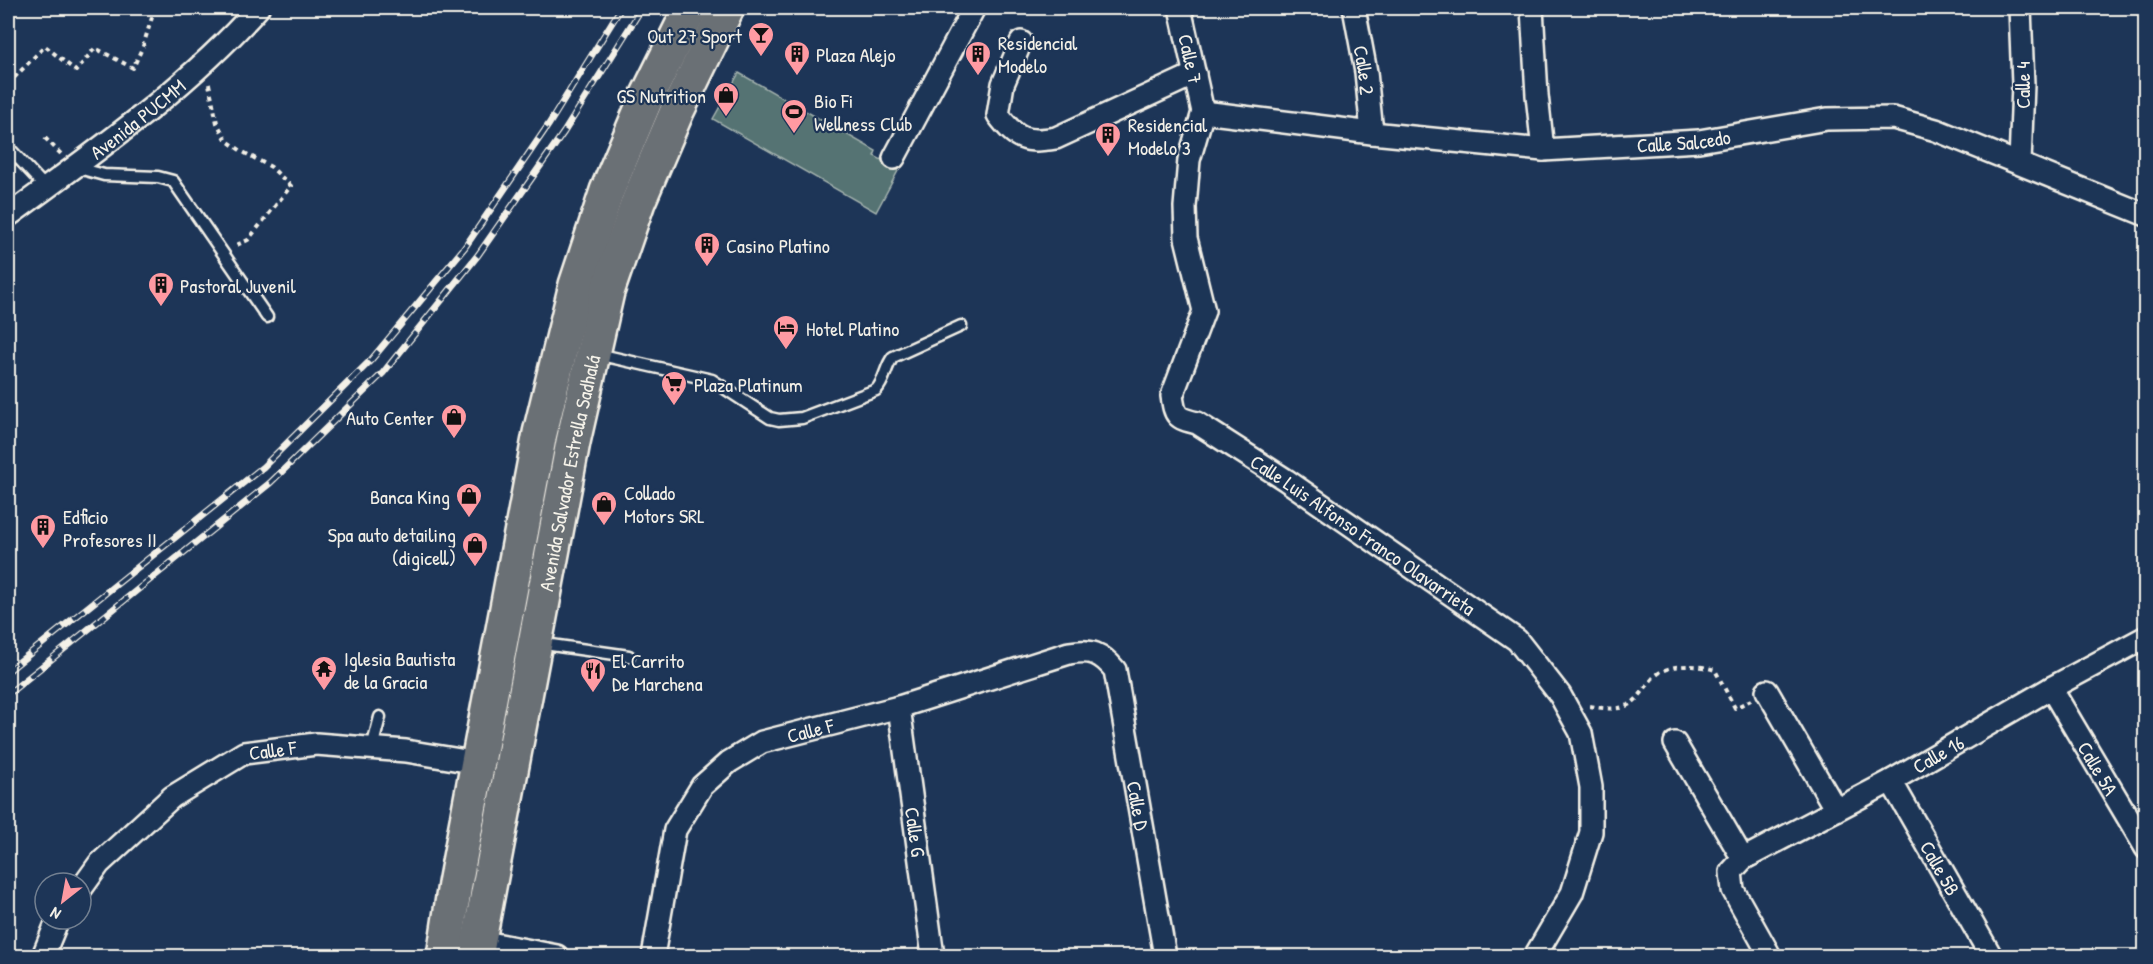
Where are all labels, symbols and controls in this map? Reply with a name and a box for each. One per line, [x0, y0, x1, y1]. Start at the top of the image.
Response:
bar icon: Out 27 Sport [746, 20, 776, 58]
place label: Out 27 Sport [647, 22, 743, 49]
place label: Residencial Modelo [998, 29, 1078, 79]
street label: Calle 7 [1173, 31, 1210, 86]
building icon: Plaza Alejo [782, 39, 812, 77]
building icon: Residencial Modelo [963, 39, 993, 77]
place label: Plaza Alejo [816, 41, 896, 68]
street label: Calle 2 [1348, 43, 1382, 96]
street label: Calle 4 [2009, 61, 2036, 109]
street label: Avenida PUCMM [84, 72, 191, 165]
shop icon: GS Nutrition [711, 80, 741, 118]
place label: GS Nutrition [616, 82, 706, 109]
place label: Bio Fi Wellness Club [814, 87, 912, 137]
sports icon: Bio Fi Wellness Club [779, 97, 809, 135]
place label: Residencial Modelo 3 [1128, 111, 1208, 161]
building icon: Residencial Modelo 3 [1093, 120, 1123, 158]
street label: Calle Salcedo [1636, 122, 1732, 158]
building icon: Casino Platino [692, 230, 722, 268]
place label: Casino Platino [726, 232, 830, 259]
building icon: Pastoral Juvenil [146, 270, 176, 308]
place label: Pastoral Juvenil [180, 272, 296, 299]
hotel icon: Hotel Platino [771, 313, 801, 351]
place label: Hotel Platino [806, 315, 899, 342]
street label: Avenida Salvador Estrella Sadhalá [532, 352, 606, 593]
supermarket icon: Plaza Platinum [659, 369, 689, 407]
place label: Plaza Platinum [694, 371, 803, 398]
shop icon: Auto Center [439, 402, 469, 440]
place label: Auto Center [346, 404, 434, 431]
street label: Calle Luis Alfonso Franco Olavarrieta [1246, 447, 1481, 621]
place label: Collado Motors SRL [624, 479, 705, 529]
shop icon: Banca King [454, 481, 484, 519]
place label: Banca King [370, 483, 450, 510]
shop icon: Collado Motors SRL [589, 489, 619, 527]
place label: Edficio Profesores II [63, 503, 157, 553]
building icon: Edficio Profesores II [28, 512, 58, 550]
place label: Spa auto detailing (digicell) [328, 521, 456, 571]
shop icon: Spa auto detailing (digicell) [460, 530, 490, 568]
place label: Iglesia Bautista de la Gracia [344, 645, 455, 695]
place label: El Carrito De Marchena [612, 647, 703, 697]
temple icon: Iglesia Bautista de la Gracia [309, 654, 339, 692]
restaurant icon: El Carrito De Marchena [578, 656, 608, 694]
street label: Calle F [784, 711, 837, 749]
street label: Calle 16 [1907, 728, 1969, 779]
street label: Calle F [247, 733, 298, 766]
street label: Calle 5A [2072, 736, 2125, 800]
street label: Calle D [1121, 779, 1156, 833]
street label: Calle G [899, 805, 933, 859]
street label: Calle 5B [1914, 836, 1967, 900]
north arrow [33, 871, 93, 931]
text: N [46, 902, 65, 925]

